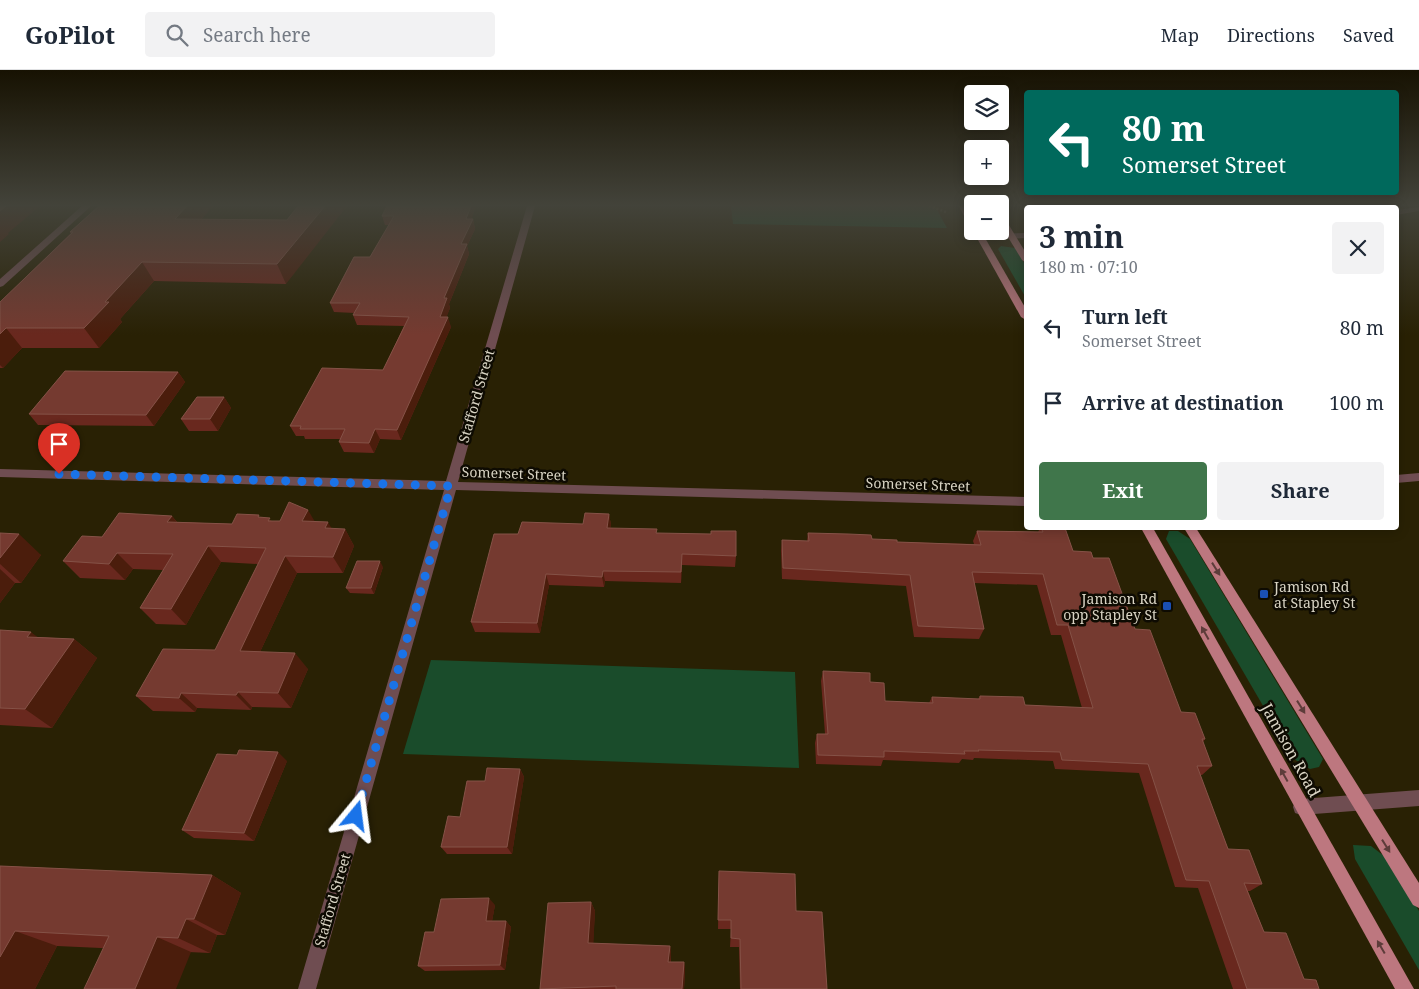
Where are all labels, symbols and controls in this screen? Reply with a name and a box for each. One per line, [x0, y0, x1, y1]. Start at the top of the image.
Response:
search box [145, 12, 495, 57]
text: GoPilot [25, 18, 115, 51]
icon: search [163, 21, 191, 49]
text: Search here [203, 22, 311, 48]
text: Map [1161, 23, 1199, 47]
text: Directions [1227, 23, 1315, 47]
text: Saved [1343, 23, 1394, 47]
map controls [964, 85, 1009, 240]
button: layers [964, 85, 1009, 130]
text: 80 m [1122, 104, 1205, 151]
icon: left [1039, 110, 1104, 175]
button: + [964, 140, 1009, 185]
text: Somerset Street [1122, 149, 1286, 179]
button: − [964, 195, 1009, 240]
text: 3 min [1039, 216, 1124, 257]
button: close [1332, 222, 1384, 274]
text: 180 m · 07:10 [1039, 256, 1138, 278]
text: Turn left [1082, 304, 1168, 330]
icon: left [1039, 314, 1067, 342]
text: 80 m [1340, 315, 1384, 341]
text: Somerset Street [1082, 330, 1201, 352]
street label: Stafford Street [454, 347, 498, 445]
icon: arrive [1039, 389, 1067, 417]
text: Arrive at destination [1082, 390, 1284, 416]
text: 100 m [1329, 390, 1384, 416]
pin [38, 423, 80, 474]
icon: arrive [45, 430, 73, 458]
street label: Somerset Street [461, 462, 567, 484]
button: Exit [1039, 462, 1207, 520]
button: Share [1217, 462, 1384, 520]
street label: Somerset Street [865, 473, 971, 495]
one-way arrow [1211, 562, 1220, 576]
place label: Jamison Rd at Stapley St [1273, 577, 1355, 612]
marker: Jamison Rd at Stapley St [1258, 588, 1270, 600]
place label: Jamison Rd opp Stapley St [1063, 589, 1157, 624]
marker: Jamison Rd opp Stapley St [1161, 600, 1173, 612]
one-way arrow [1201, 625, 1209, 640]
street label: Jamison Road [1256, 698, 1326, 801]
one-way arrow [1297, 701, 1306, 714]
one-way arrow [1280, 767, 1288, 782]
position arrow [329, 789, 381, 841]
one-way arrow [1382, 839, 1391, 852]
street label: Stafford Street [310, 851, 354, 949]
one-way arrow [1377, 939, 1385, 954]

